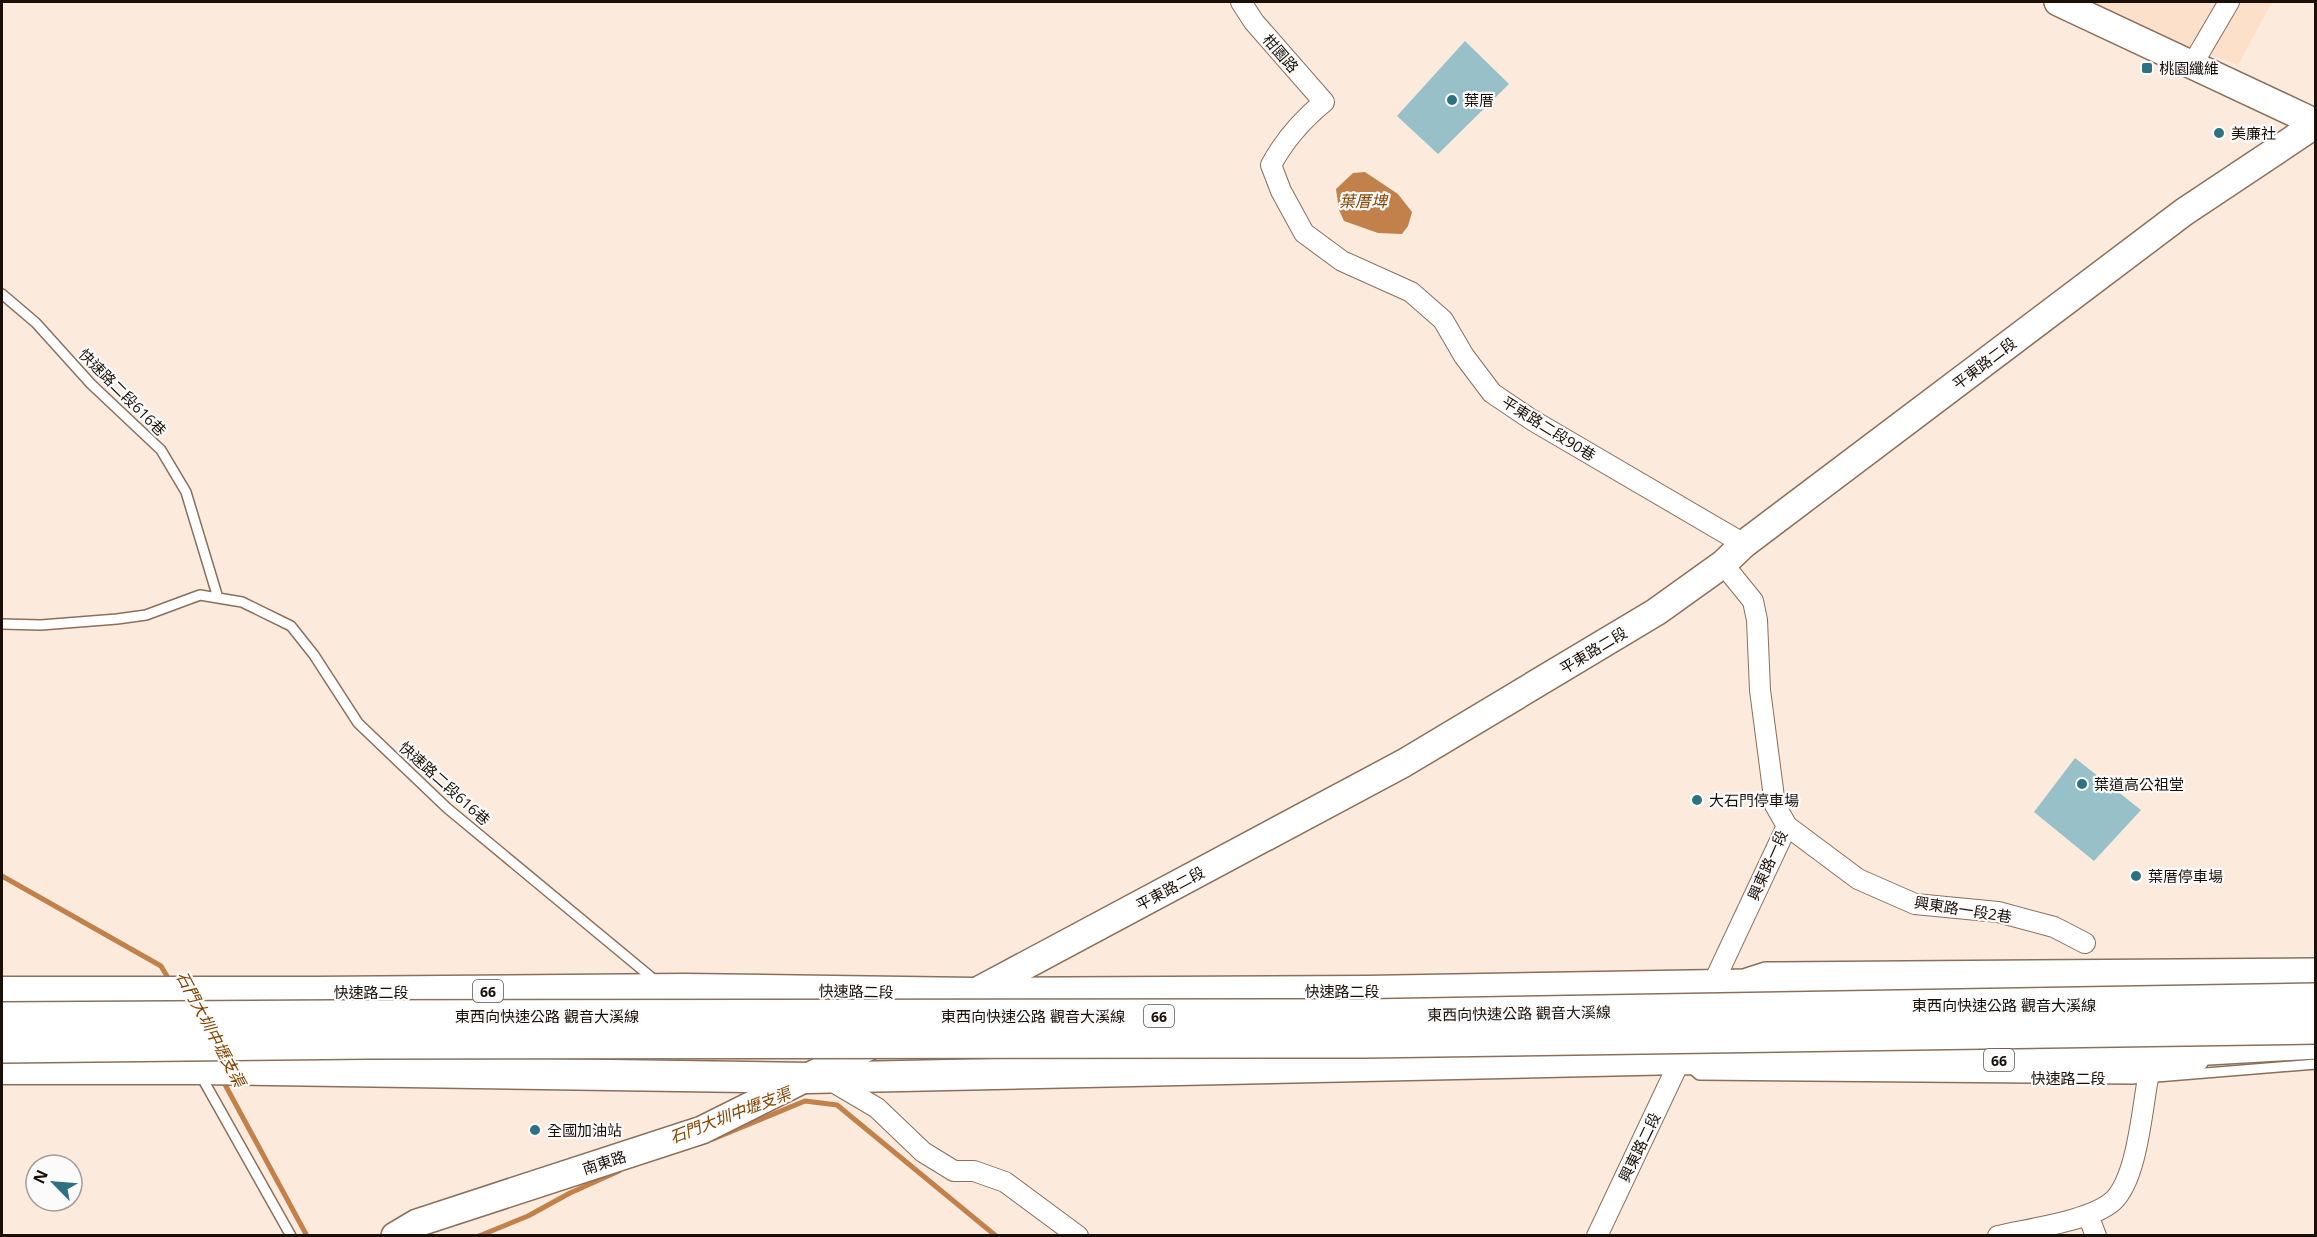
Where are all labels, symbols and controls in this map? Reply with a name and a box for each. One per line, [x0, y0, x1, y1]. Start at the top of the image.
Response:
street label: 柑園路 [1259, 29, 1303, 77]
place label: 桃園纖維 [2159, 58, 2219, 78]
marker: 桃園纖維 [2140, 61, 2154, 75]
place label: 葉厝 [1464, 90, 1494, 110]
marker: 葉厝 [1445, 93, 1459, 107]
place label: 美廉社 [2231, 123, 2276, 143]
marker: 美廉社 [2212, 126, 2226, 140]
water label: 葉厝埤 [1339, 190, 1389, 212]
street label: 平東路二段 [1948, 332, 2020, 394]
street label: 快速路二段616巷 [75, 344, 171, 440]
street label: 平東路二段90巷 [1498, 391, 1600, 465]
street label: 平東路二段 [1556, 622, 1630, 678]
street label: 快速路二段616巷 [395, 737, 495, 829]
place label: 葉道高公祖堂 [2094, 774, 2184, 794]
marker: 葉道高公祖堂 [2075, 777, 2089, 791]
place label: 大石門停車場 [1709, 790, 1799, 810]
marker: 大石門停車場 [1690, 793, 1704, 807]
street label: 興東路一段 [1743, 827, 1791, 903]
street label: 平東路二段 [1132, 862, 1208, 914]
place label: 葉厝停車場 [2148, 866, 2223, 886]
marker: 葉厝停車場 [2129, 869, 2143, 883]
street label: 興東路一段2巷 [1913, 891, 2013, 927]
water label: 石門大圳中壢支渠 [171, 967, 252, 1092]
road number: 66 [473, 980, 503, 1002]
street label: 快速路二段 [818, 980, 894, 1002]
street label: 快速路二段 [1304, 981, 1380, 1001]
street label: 快速路二段 [333, 982, 409, 1002]
street label: 東西向快速公路 觀音大溪線 [1912, 995, 2096, 1015]
street label: 東西向快速公路 觀音大溪線 [1427, 1001, 1611, 1025]
road number: 66 [1144, 1005, 1174, 1027]
street label: 東西向快速公路 觀音大溪線 [455, 1006, 639, 1026]
street label: 東西向快速公路 觀音大溪線 [941, 1006, 1125, 1026]
road number: 66 [1984, 1049, 2014, 1071]
street label: 快速路二段 [2030, 1068, 2106, 1088]
water label: 石門大圳中壢支渠 [666, 1081, 796, 1148]
street label: 興東路二段 [1614, 1109, 1664, 1185]
place label: 全國加油站 [547, 1120, 622, 1140]
marker: 全國加油站 [528, 1123, 542, 1137]
street label: 南東路 [580, 1146, 628, 1178]
north arrow [24, 1153, 84, 1213]
text: N [28, 1166, 53, 1187]

